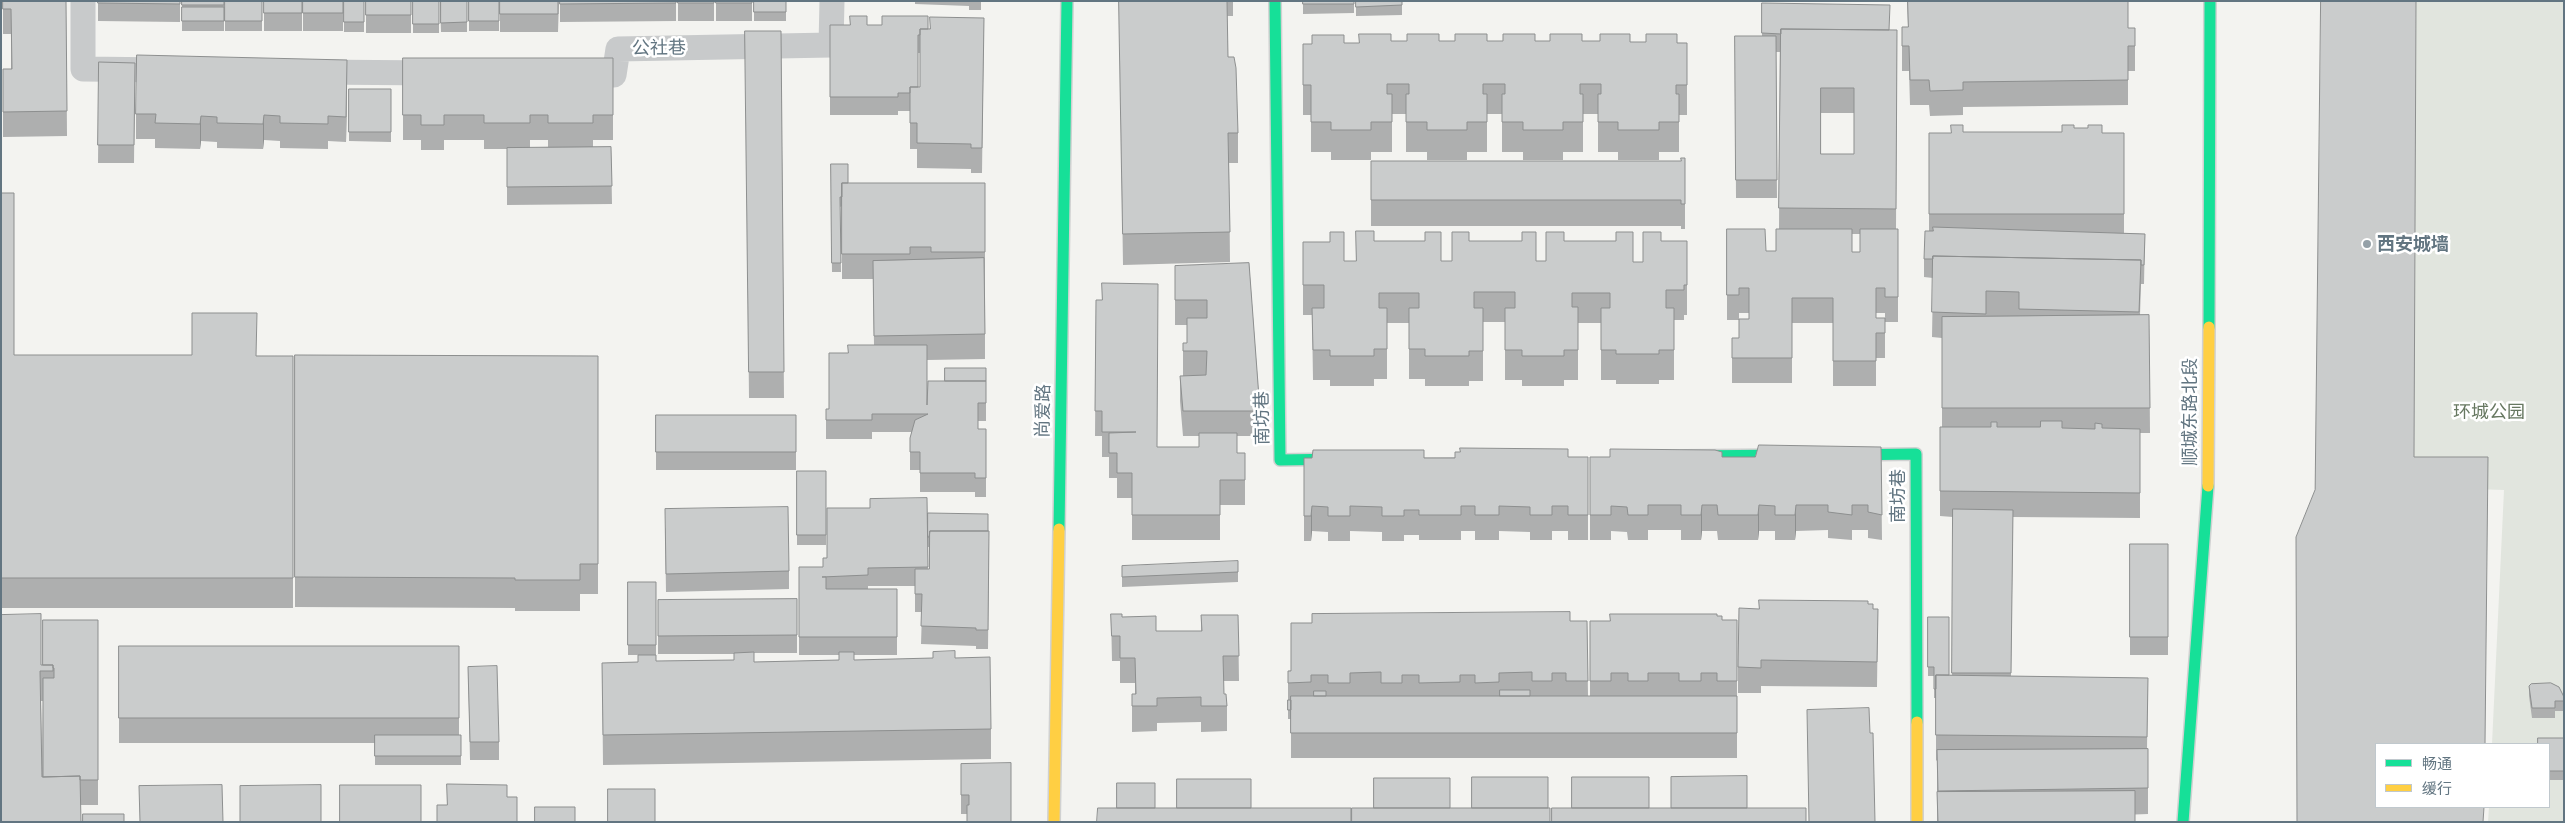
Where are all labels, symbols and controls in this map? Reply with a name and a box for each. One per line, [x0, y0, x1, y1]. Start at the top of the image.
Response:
street label: 公社巷 [632, 37, 686, 59]
place label: 西安城墙 [2377, 233, 2449, 255]
marker: 西安城墙 [2361, 238, 2373, 250]
street label: 顺城东路北段 [2179, 358, 2201, 466]
street label: 尚爱路 [1032, 384, 1054, 438]
street label: 南坊巷 [1251, 391, 1273, 445]
park label: 环城公园 [2453, 401, 2525, 423]
street label: 南坊巷 [1887, 469, 1909, 523]
legend [2375, 743, 2550, 808]
text: 畅通 [2422, 754, 2452, 772]
text: 缓行 [2422, 779, 2452, 797]

